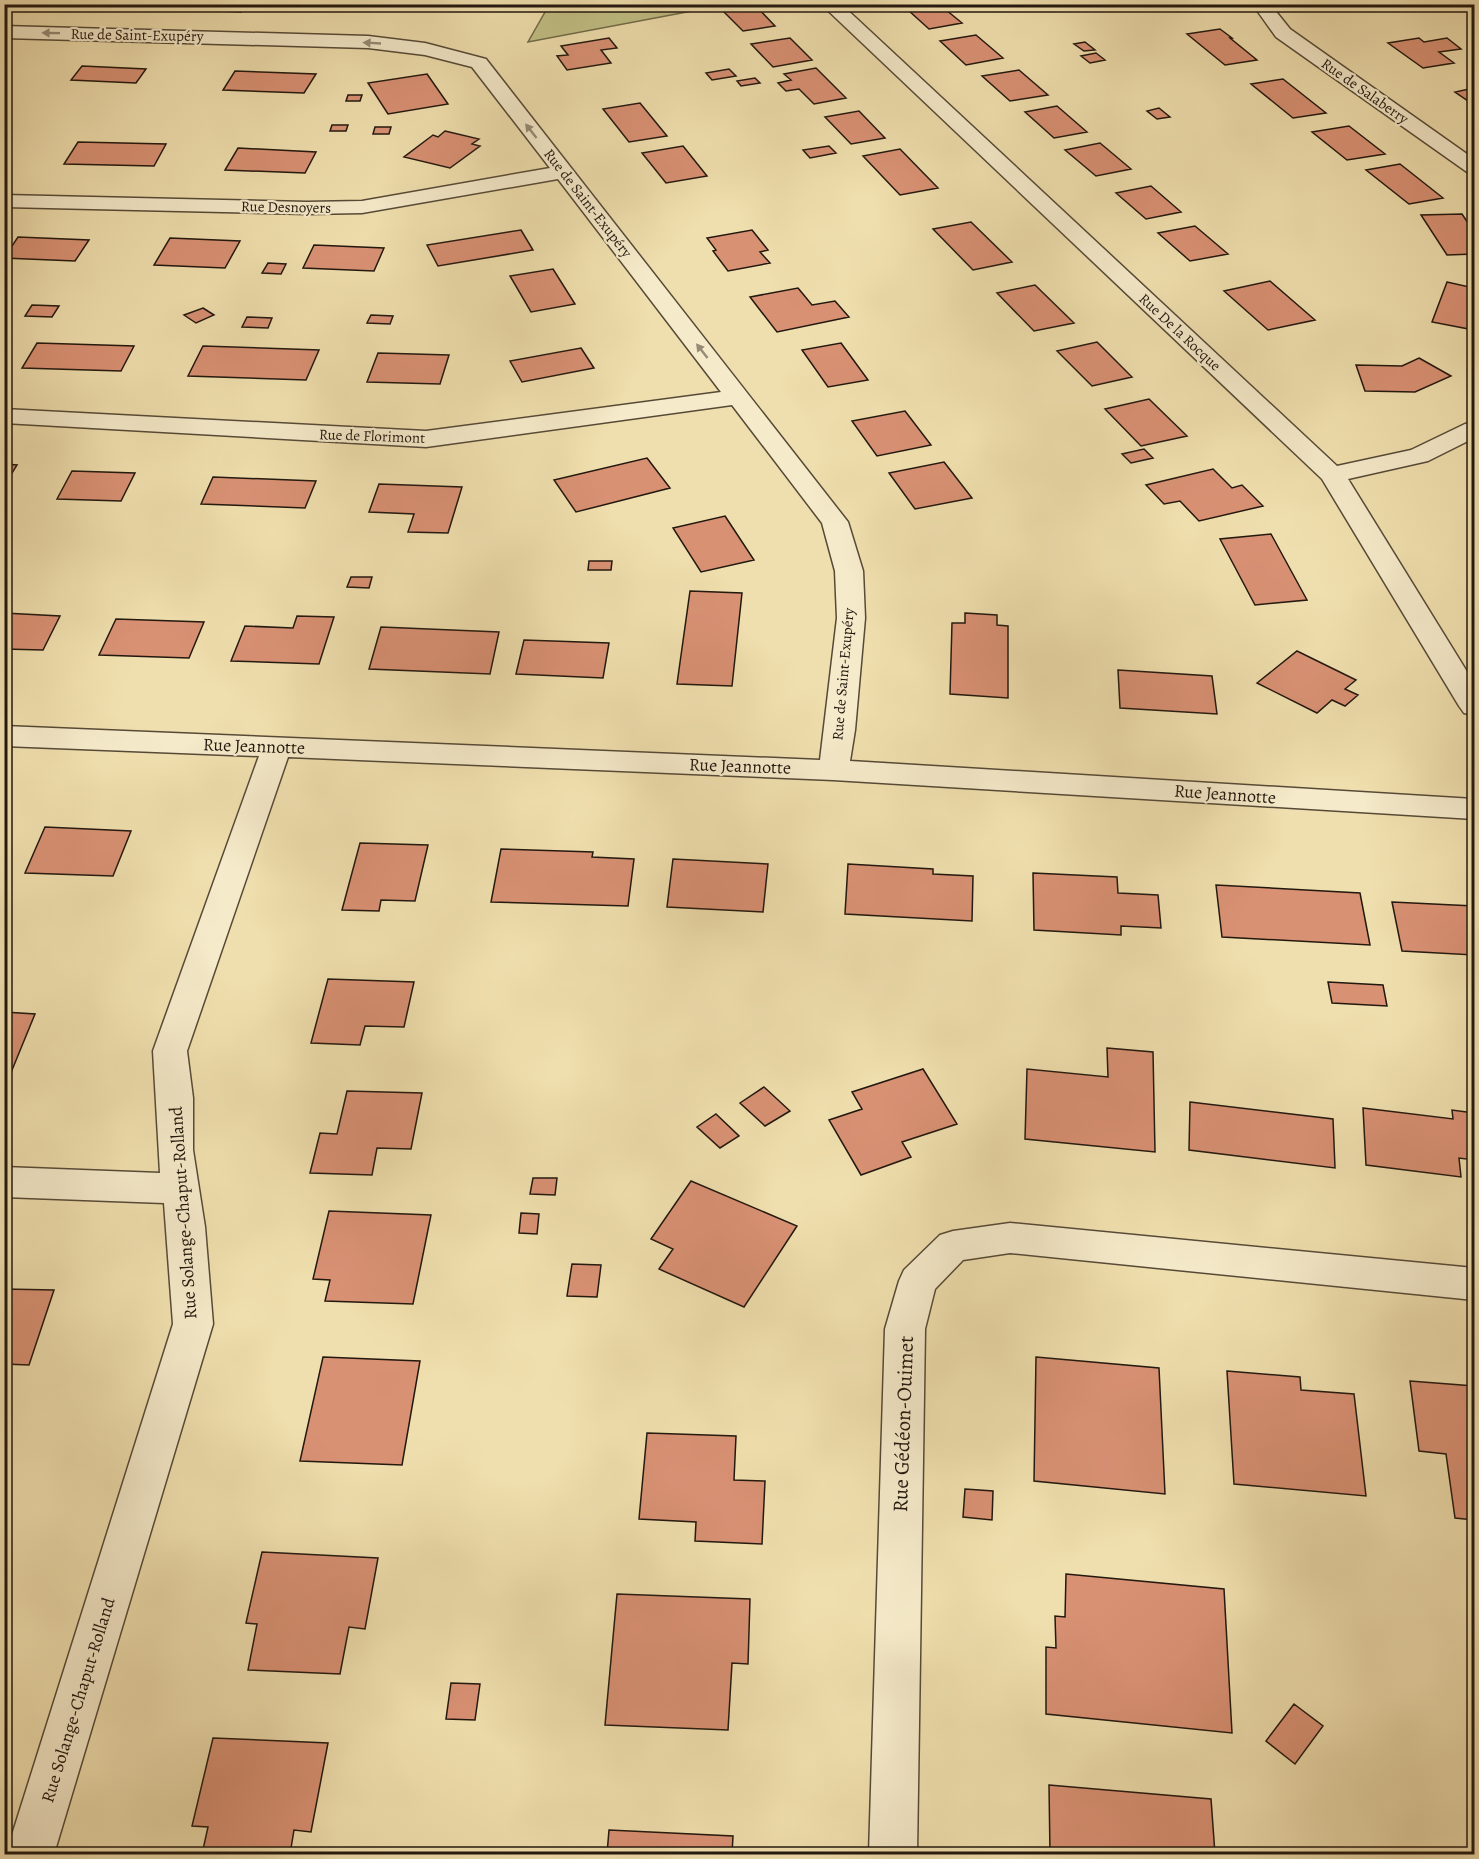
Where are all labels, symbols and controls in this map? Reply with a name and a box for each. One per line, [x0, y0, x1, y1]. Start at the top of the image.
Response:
street label: Rue de Saint-Exupéry [70, 24, 204, 46]
one-way arrow [42, 29, 61, 38]
one-way arrow [362, 39, 381, 48]
street label: Rue de Salaberry [1317, 53, 1413, 129]
one-way arrow [526, 123, 538, 138]
street label: Rue de Saint-Exupéry [539, 144, 637, 262]
street label: Rue Desnoyers [241, 196, 331, 218]
street label: Rue De la Rocque [1135, 289, 1226, 375]
one-way arrow [696, 343, 709, 359]
street label: Rue de Florimont [319, 424, 425, 448]
street label: Rue de Saint-Exupéry [827, 607, 859, 741]
street label: Rue Jeannotte [203, 732, 305, 760]
street label: Rue Jeannotte [689, 752, 791, 780]
street label: Rue Jeannotte [1173, 778, 1277, 810]
street label: Rue Solange-Chaput-Rolland [164, 1105, 202, 1320]
street label: Rue Gédéon-Ouimet [886, 1335, 920, 1513]
street label: Rue Solange-Chaput-Rolland [35, 1594, 121, 1806]

